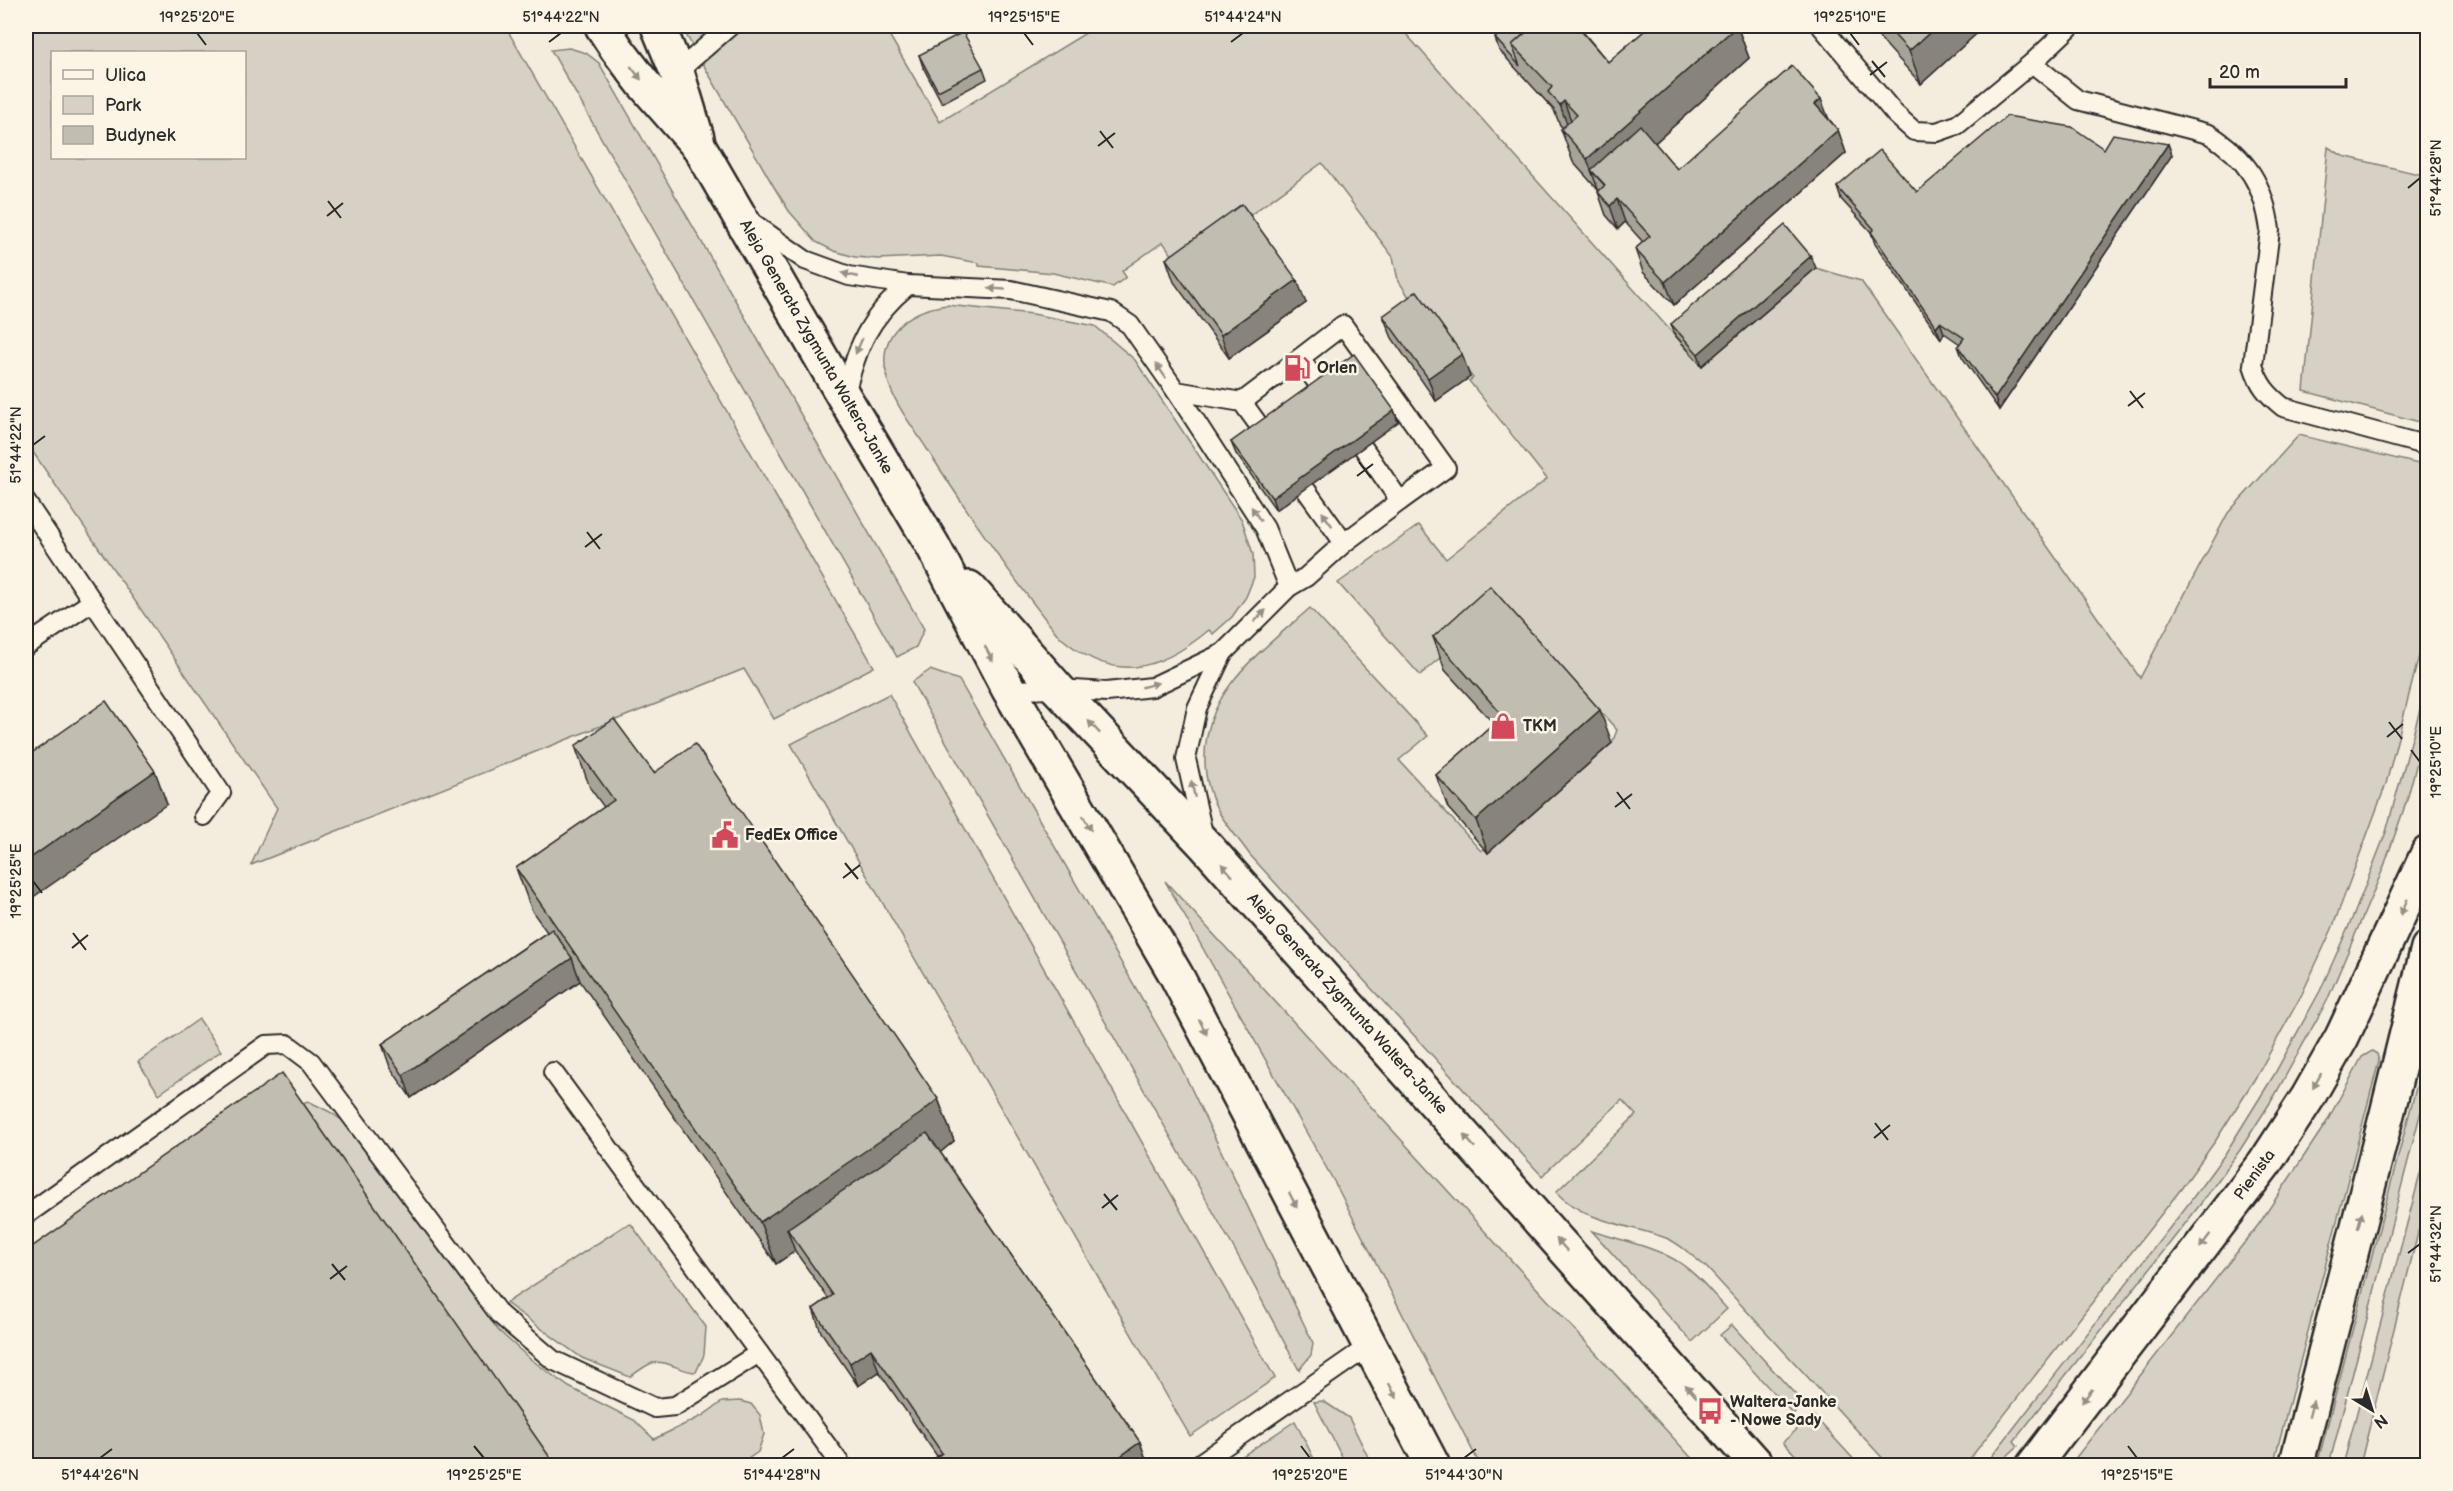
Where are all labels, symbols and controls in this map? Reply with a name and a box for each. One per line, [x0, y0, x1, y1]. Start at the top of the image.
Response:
text: 19°25'20"E [159, 8, 235, 27]
text: 51°44'22"N [522, 8, 600, 27]
text: 19°25'15"E [988, 8, 1060, 27]
text: 51°44'24"N [1204, 8, 1282, 27]
text: 19°25'10"E [1814, 8, 1886, 27]
legend [51, 51, 246, 159]
scale bar [2210, 51, 2346, 89]
text: 20 m [2219, 62, 2260, 83]
text: Ulica [105, 65, 146, 86]
one-way arrow [629, 66, 641, 81]
text: Park [105, 95, 141, 116]
text: Budynek [105, 125, 176, 146]
text: 51°44'28"N [2427, 139, 2446, 217]
street label: Aleja Generała Zygmunta Waltera-Janke [735, 216, 897, 478]
one-way arrow [841, 270, 860, 280]
one-way arrow [987, 285, 1006, 294]
one-way arrow [855, 338, 864, 355]
fuel station icon: Orlen [1282, 353, 1312, 383]
place label: Orlen [1317, 359, 1357, 378]
one-way arrow [1155, 363, 1167, 379]
text: 51°44'22"N [7, 406, 26, 484]
one-way arrow [1250, 507, 1262, 523]
one-way arrow [1321, 511, 1333, 527]
one-way arrow [1252, 610, 1266, 624]
one-way arrow [984, 645, 994, 663]
one-way arrow [1141, 680, 1159, 690]
shop icon: TKM [1488, 711, 1518, 741]
place label: TKM [1523, 717, 1557, 736]
one-way arrow [1087, 720, 1101, 735]
text: 19°25'10"E [2427, 726, 2446, 798]
one-way arrow [1188, 779, 1197, 798]
one-way arrow [1081, 815, 1092, 831]
public building icon: FedEx Office [710, 820, 740, 850]
place label: FedEx Office [745, 826, 838, 845]
text: 19°25'25"E [7, 843, 26, 919]
one-way arrow [1221, 862, 1234, 877]
street label: Aleja Generała Zygmunta Waltera-Janke [1243, 890, 1452, 1119]
one-way arrow [2399, 898, 2408, 915]
one-way arrow [1198, 1018, 1208, 1035]
one-way arrow [2312, 1073, 2322, 1090]
one-way arrow [1462, 1133, 1476, 1148]
street label: Pienista [2230, 1146, 2280, 1204]
one-way arrow [1288, 1191, 1298, 1208]
text: 51°44'32"N [2427, 1205, 2446, 1283]
one-way arrow [2355, 1211, 2365, 1229]
one-way arrow [2200, 1233, 2212, 1248]
one-way arrow [1556, 1238, 1569, 1253]
north arrow [2342, 1380, 2402, 1440]
one-way arrow [1388, 1383, 1398, 1400]
one-way arrow [1684, 1383, 1698, 1398]
one-way arrow [2081, 1388, 2093, 1403]
place label: Waltera-Janke - Nowe Sady [1730, 1393, 1837, 1430]
bus stop icon: Waltera-Janke - Nowe Sady [1695, 1396, 1725, 1426]
one-way arrow [2306, 1400, 2316, 1418]
text: N [2370, 1409, 2391, 1432]
text: 51°44'26"N [61, 1466, 139, 1485]
text: 19°25'25"E [446, 1466, 522, 1485]
text: 51°44'28"N [743, 1466, 821, 1485]
text: 19°25'20"E [1272, 1466, 1348, 1485]
text: 51°44'30"N [1425, 1466, 1503, 1485]
text: 19°25'15"E [2101, 1466, 2173, 1485]

